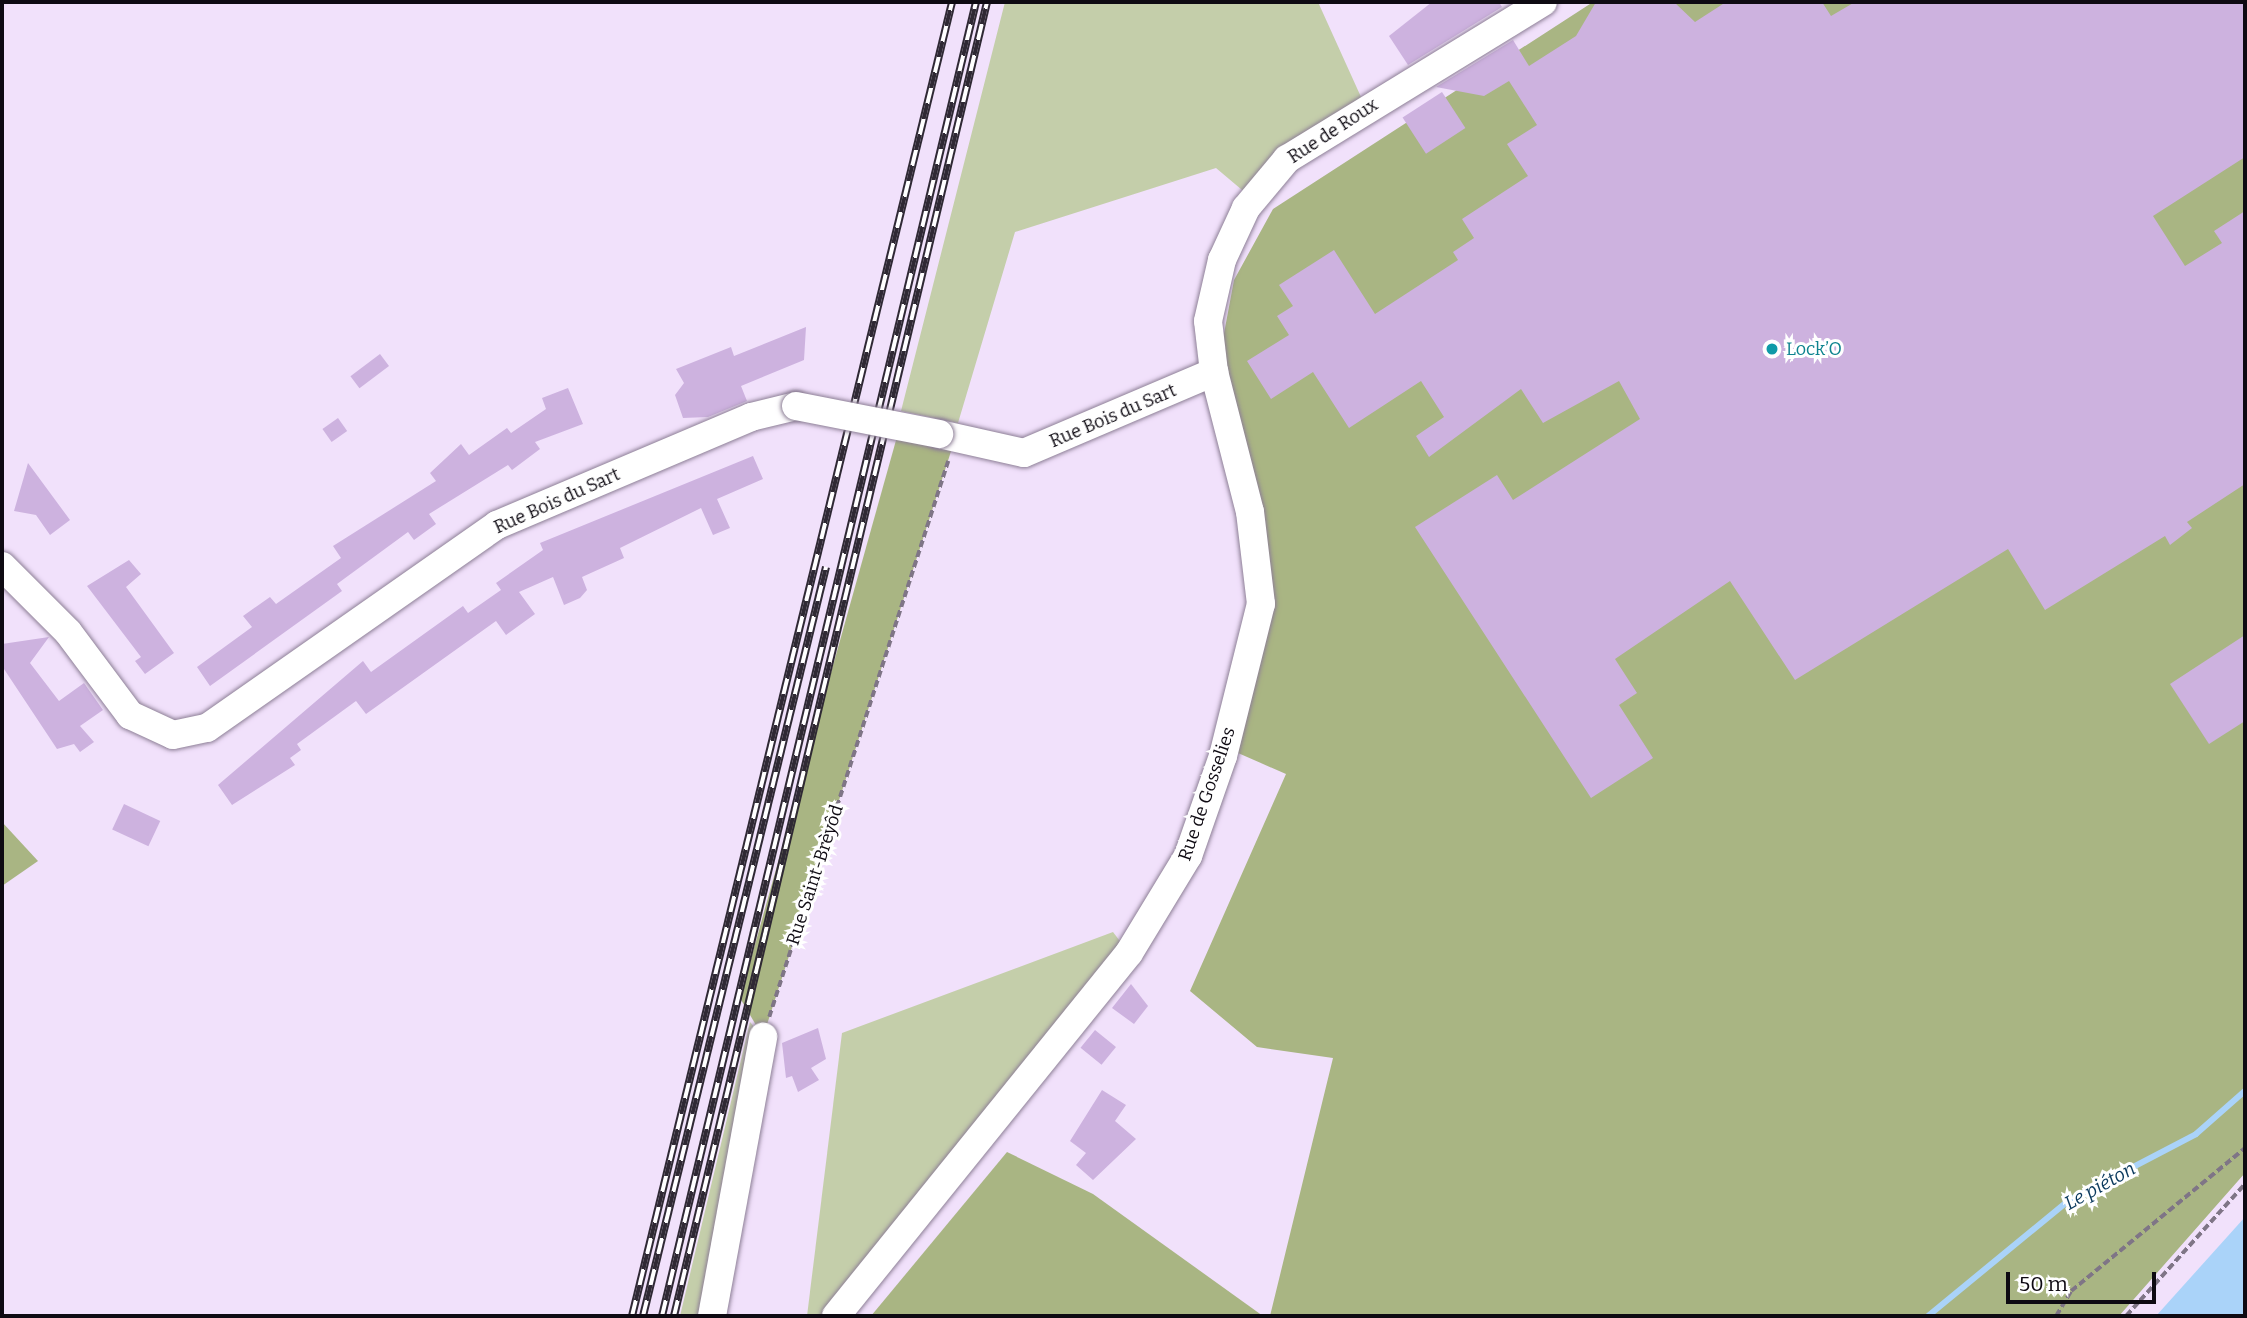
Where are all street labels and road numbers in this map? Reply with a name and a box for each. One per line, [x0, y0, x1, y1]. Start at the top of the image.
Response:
street label: Rue de Roux [1284, 94, 1382, 168]
street label: Rue Bois du Sart [1046, 380, 1180, 452]
street label: Rue Bois du Sart [491, 464, 623, 538]
street label: Rue de Gosselies [1174, 724, 1240, 864]
street label: Rue Saint-Brèyôd [782, 802, 848, 948]

